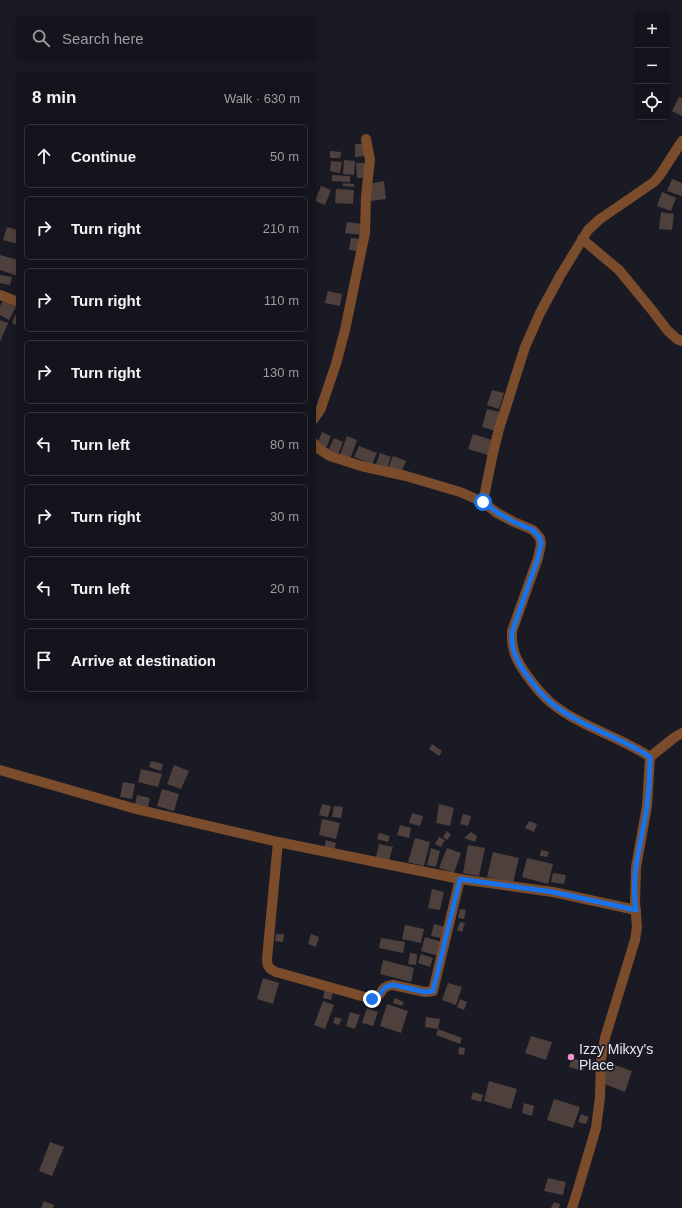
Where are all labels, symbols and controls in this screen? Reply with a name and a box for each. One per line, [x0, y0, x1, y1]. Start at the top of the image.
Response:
map controls [634, 12, 670, 120]
button: + [634, 12, 670, 48]
search box [16, 16, 316, 60]
icon: search [30, 27, 52, 49]
text: Search here [62, 30, 144, 47]
button: − [634, 48, 670, 84]
button: locate [634, 84, 670, 120]
text: 8 min [32, 88, 76, 107]
text: Walk · 630 m [224, 91, 300, 106]
icon: ahead [33, 145, 55, 167]
text: Continue [71, 148, 136, 165]
text: 50 m [270, 149, 299, 164]
icon: right [33, 217, 55, 239]
text: Turn right [71, 220, 141, 237]
text: 210 m [263, 221, 299, 236]
icon: right [33, 289, 55, 311]
text: Turn right [71, 292, 141, 309]
text: 110 m [264, 293, 299, 308]
icon: right [33, 361, 55, 383]
text: Turn right [71, 364, 141, 381]
text: 130 m [263, 365, 299, 380]
icon: left [33, 433, 55, 455]
text: Turn left [71, 436, 130, 453]
text: 80 m [270, 437, 299, 452]
route start [474, 493, 492, 511]
icon: right [33, 505, 55, 527]
text: Turn right [71, 508, 141, 525]
text: 30 m [270, 509, 299, 524]
icon: left [33, 577, 55, 599]
text: Turn left [71, 580, 130, 597]
text: 20 m [270, 581, 299, 596]
icon: arrive [33, 649, 55, 671]
text: Arrive at destination [71, 652, 216, 669]
route end [363, 990, 381, 1008]
place label: Izzy Mikxy's Place [579, 1041, 653, 1073]
marker: Izzy Mikxy's Place [566, 1052, 576, 1062]

